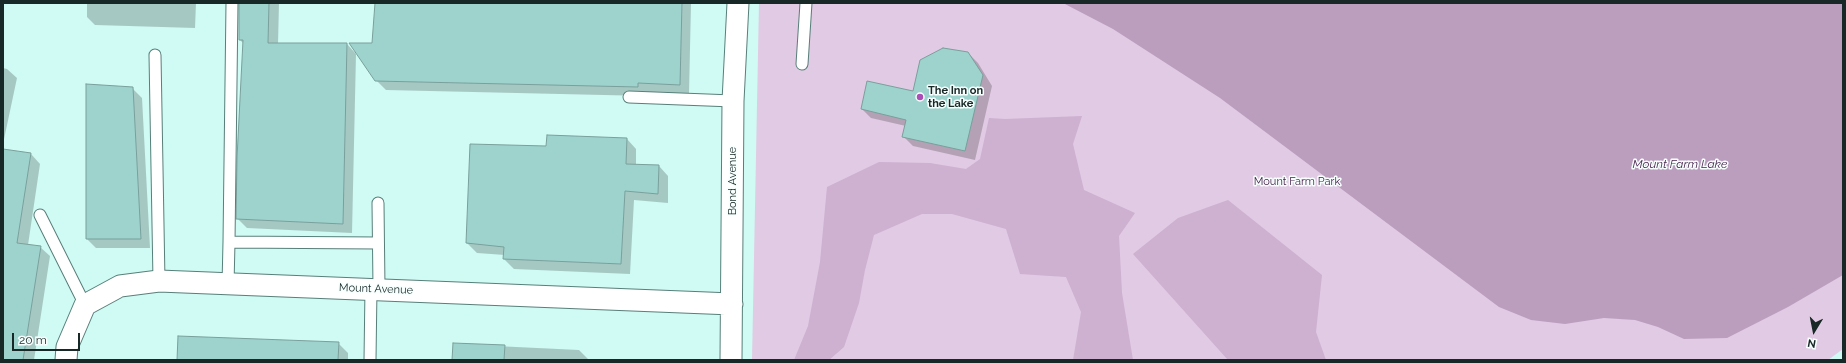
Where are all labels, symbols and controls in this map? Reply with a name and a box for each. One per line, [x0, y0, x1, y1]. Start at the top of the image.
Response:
place label: The Inn on the Lake [928, 84, 983, 110]
marker: The Inn on the Lake [915, 92, 925, 102]
street label: Bond Avenue [726, 147, 740, 215]
water label: Mount Farm Lake [1633, 157, 1727, 171]
park label: Mount Farm Park [1254, 175, 1340, 189]
street label: Mount Avenue [339, 281, 413, 297]
north arrow [1794, 311, 1834, 351]
scale bar [14, 325, 82, 351]
text: 20 m [19, 333, 47, 347]
text: N [1807, 336, 1817, 350]

